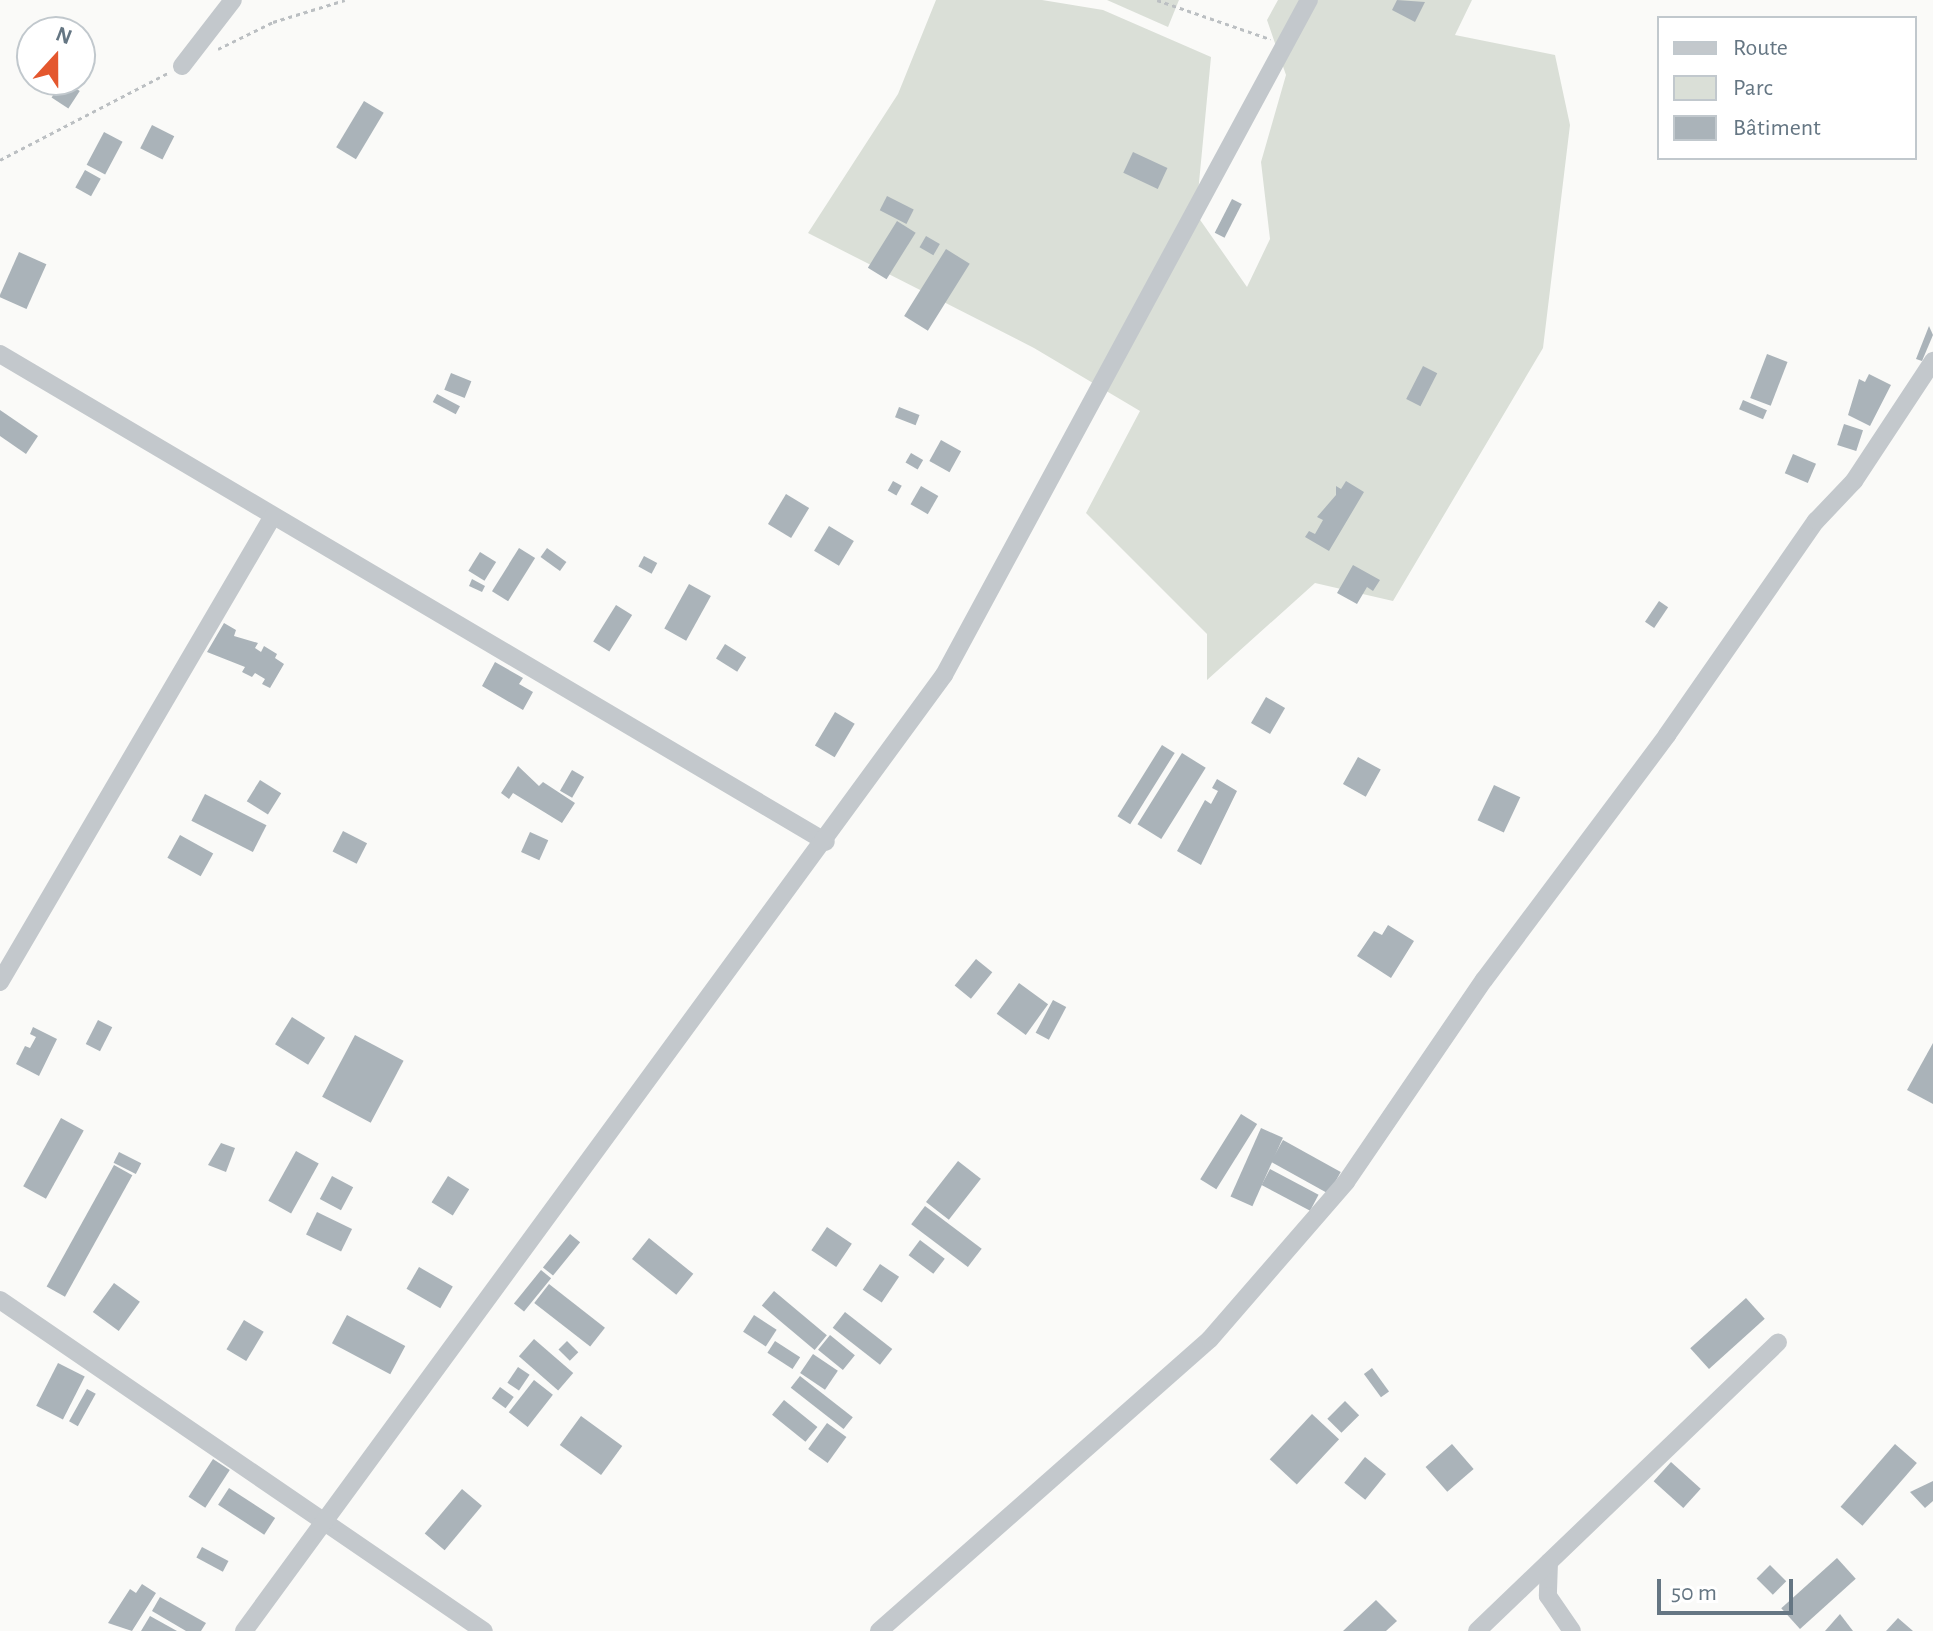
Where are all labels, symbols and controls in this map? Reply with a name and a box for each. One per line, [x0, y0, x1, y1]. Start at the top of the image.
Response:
north arrow [16, 16, 96, 96]
legend [1657, 16, 1917, 160]
text: N [53, 22, 75, 48]
text: Route [1733, 36, 1788, 60]
text: Parc [1733, 76, 1773, 100]
text: Bâtiment [1733, 116, 1821, 140]
scale bar [1661, 1563, 1797, 1613]
text: 50 m [1671, 1581, 1717, 1605]

